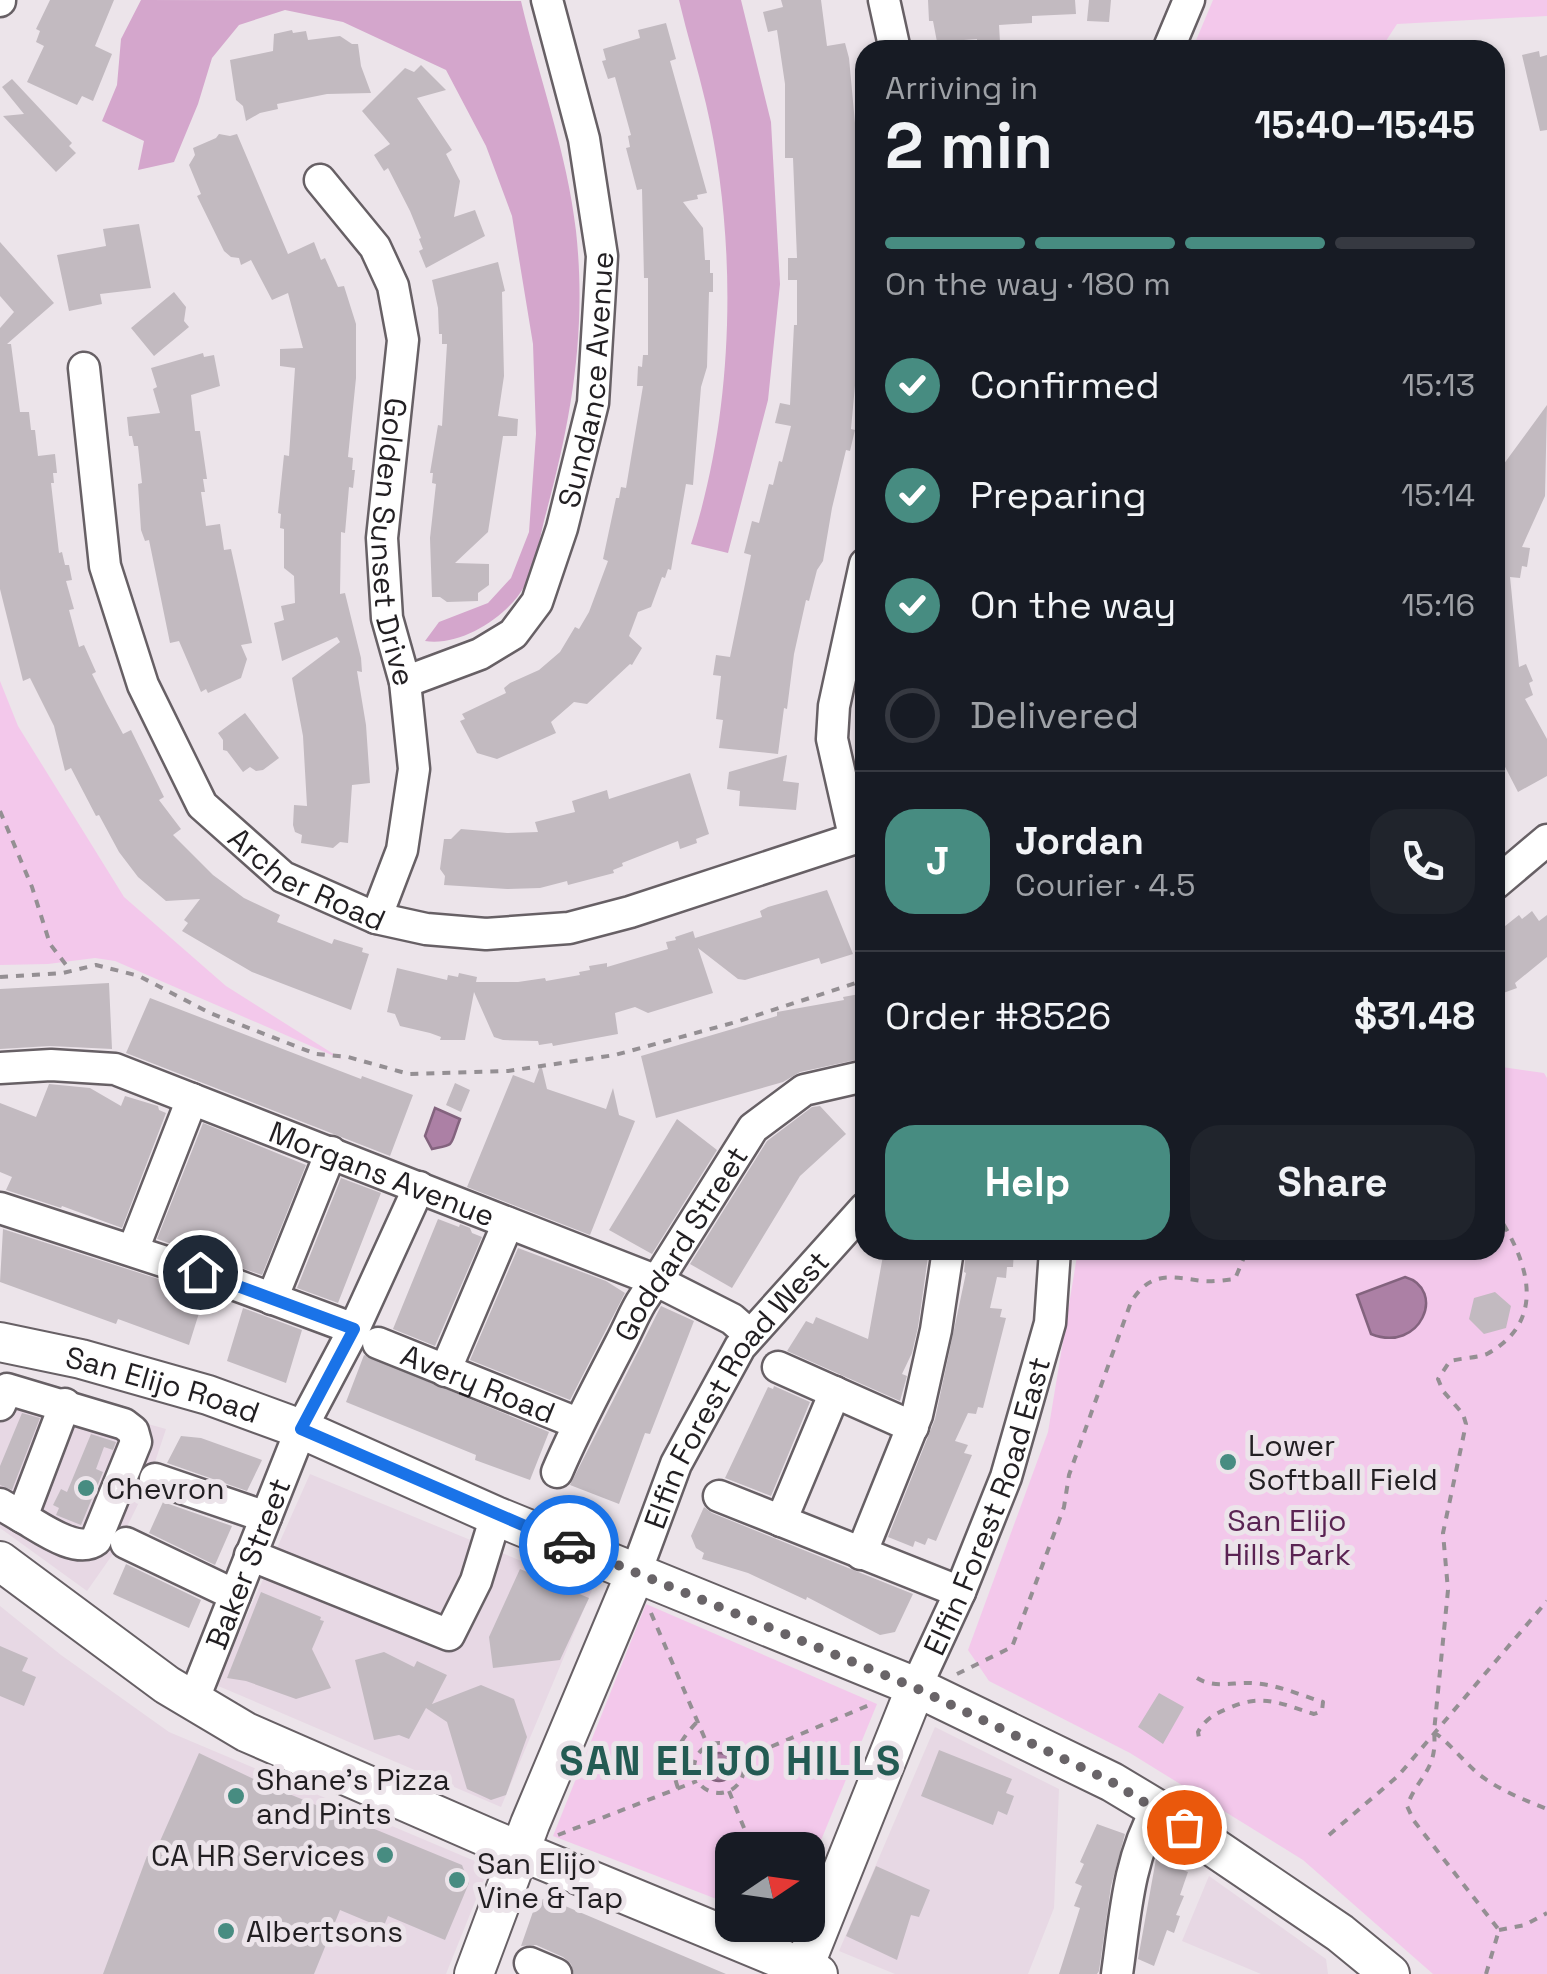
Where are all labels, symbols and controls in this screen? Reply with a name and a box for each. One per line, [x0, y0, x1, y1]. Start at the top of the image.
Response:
text: Arriving in [885, 68, 1038, 108]
text: 15:40–15:45 [1254, 101, 1475, 149]
text: 2 min [885, 104, 1053, 187]
street label: Sundance Avenue [548, 250, 622, 512]
text: On the way · 180 m [885, 264, 1171, 304]
icon: check [885, 358, 940, 413]
text: Confirmed [970, 361, 1160, 409]
text: 15:13 [1402, 365, 1475, 405]
street label: Golden Sunset Drive [362, 396, 425, 690]
icon: check [885, 468, 940, 523]
text: Preparing [970, 471, 1147, 519]
text: 15:14 [1401, 475, 1475, 515]
icon: check [885, 578, 940, 633]
text: On the way [970, 581, 1176, 629]
text: 15:16 [1401, 585, 1475, 625]
text: Delivered [970, 691, 1139, 739]
button: phone [1370, 809, 1475, 914]
text: Jordan [1015, 817, 1144, 865]
street label: Archer Road [220, 818, 392, 939]
text: J [926, 837, 949, 885]
text: Courier · 4.5 [1015, 865, 1196, 905]
text: Order #8526 [885, 992, 1111, 1040]
text: $31.48 [1354, 992, 1475, 1040]
street label: Morgans Avenue [264, 1112, 501, 1235]
button: Help [885, 1125, 1170, 1240]
button: Share [1190, 1125, 1475, 1240]
street label: Goddard Street [605, 1139, 756, 1348]
pin [158, 1230, 243, 1315]
street label: Elfin Forest Road West [634, 1242, 837, 1534]
icon: home [173, 1245, 228, 1300]
street label: Avery Road [395, 1335, 561, 1432]
street label: San Elijo Road [62, 1337, 265, 1432]
street label: Elfin Forest Road East [914, 1352, 1059, 1661]
place label: Lower Softball Field [1248, 1426, 1438, 1499]
marker: Lower Softball Field [1217, 1451, 1239, 1473]
place label: Chevron [106, 1469, 225, 1508]
street label: Baker Street [196, 1472, 299, 1655]
marker: Chevron [75, 1477, 97, 1499]
courier [519, 1495, 619, 1595]
park label: San Elijo Hills Park [1223, 1501, 1351, 1574]
icon: car [542, 1518, 597, 1573]
district label: SAN ELIJO HILLS [559, 1736, 903, 1787]
place label: Shane's Pizza and Pints [256, 1760, 450, 1833]
marker: Shane's Pizza and Pints [225, 1785, 247, 1807]
pin [1142, 1785, 1227, 1870]
icon: bag [1157, 1800, 1212, 1855]
north arrow [715, 1832, 825, 1942]
map controls [715, 1832, 825, 1942]
place label: CA HR Services [151, 1836, 365, 1875]
marker: CA HR Services [374, 1844, 396, 1866]
place label: San Elijo Vine & Tap [477, 1844, 623, 1917]
marker: San Elijo Vine & Tap [446, 1869, 468, 1891]
place label: Albertsons [246, 1912, 403, 1951]
marker: Albertsons [215, 1920, 237, 1942]

